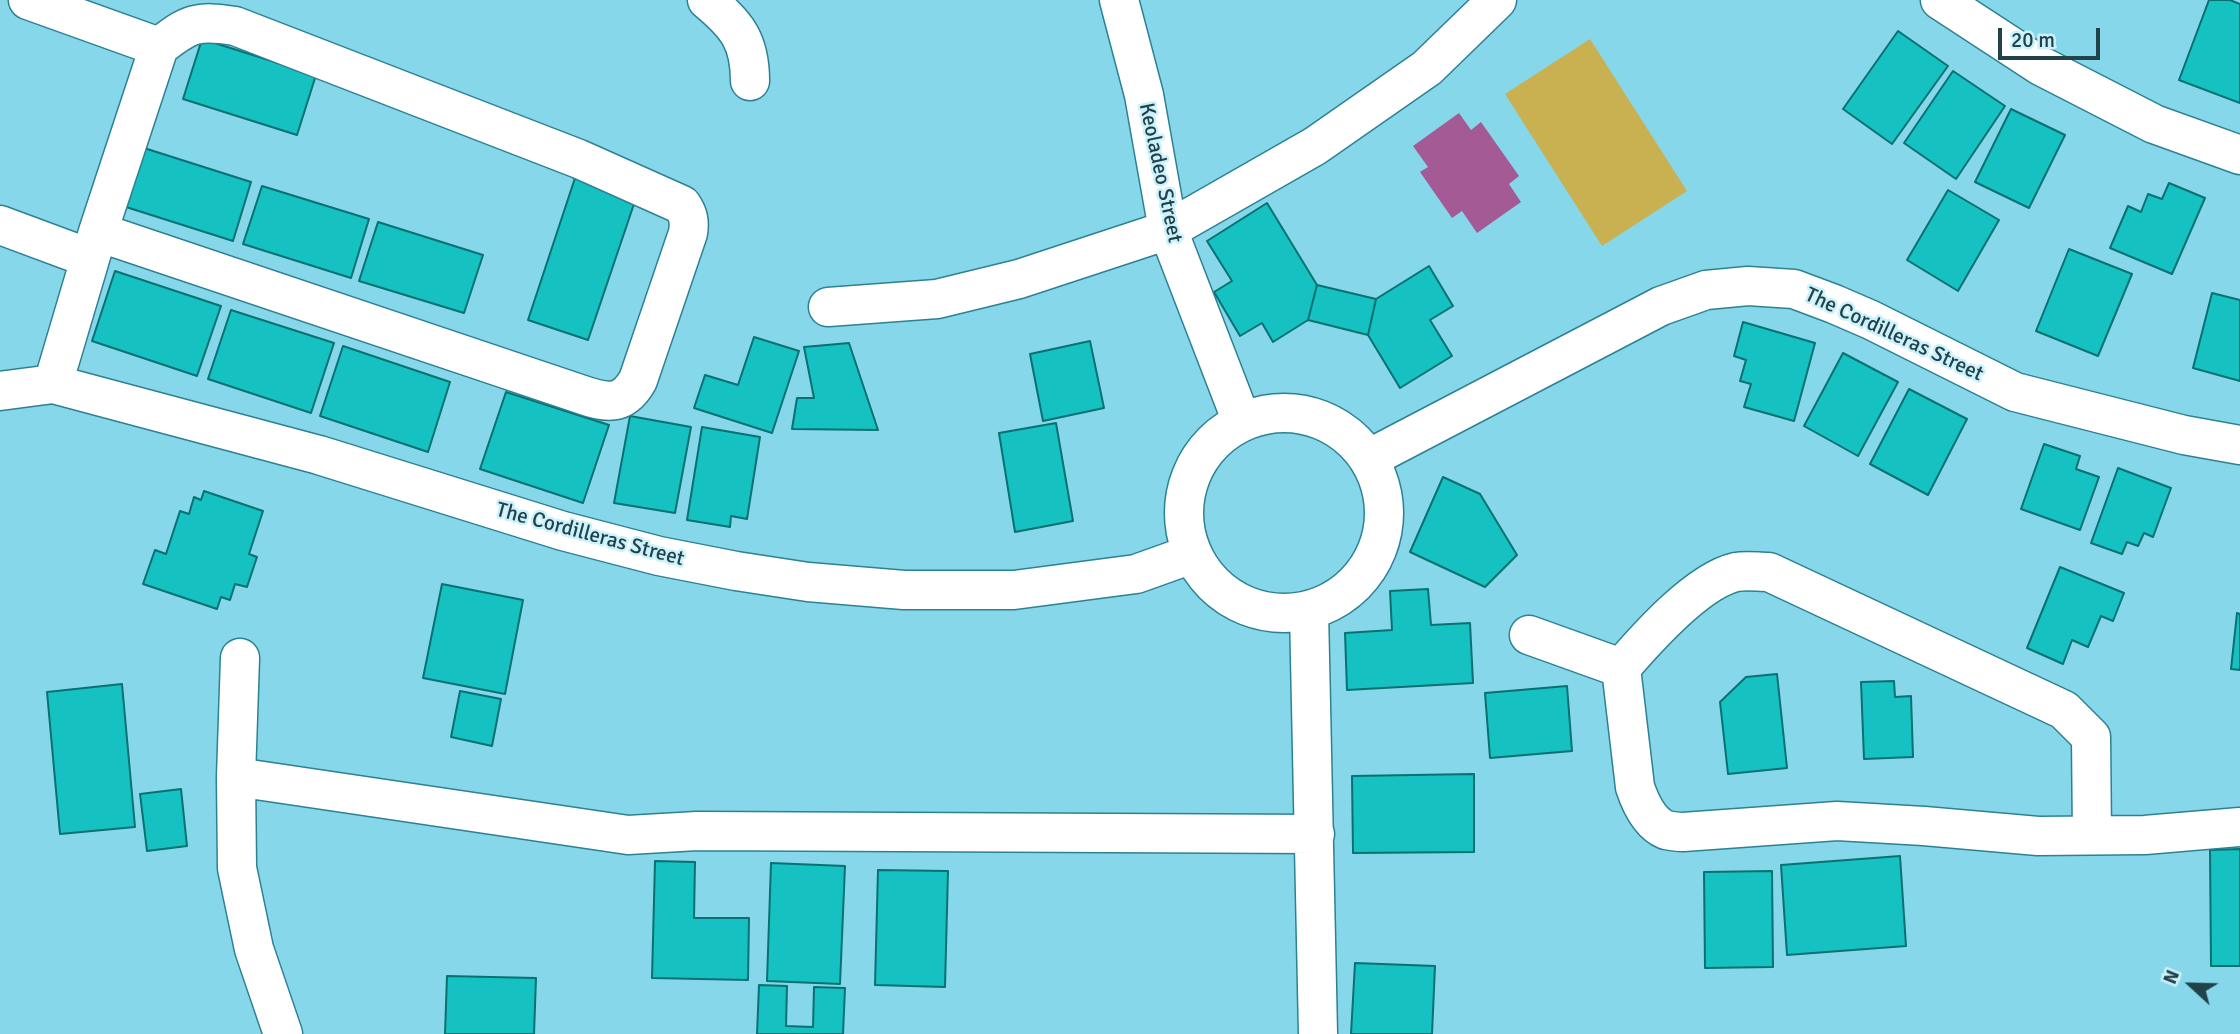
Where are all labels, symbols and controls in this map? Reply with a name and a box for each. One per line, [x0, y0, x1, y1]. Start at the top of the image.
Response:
scale bar [2002, 14, 2104, 58]
text: 20 m [2011, 27, 2055, 53]
street label: Keoladeo Street [1133, 101, 1187, 245]
street label: The Cordilleras Street [1801, 283, 1987, 387]
street label: The Cordilleras Street [493, 498, 687, 572]
north arrow [2156, 950, 2226, 1020]
text: N [2158, 967, 2185, 988]

